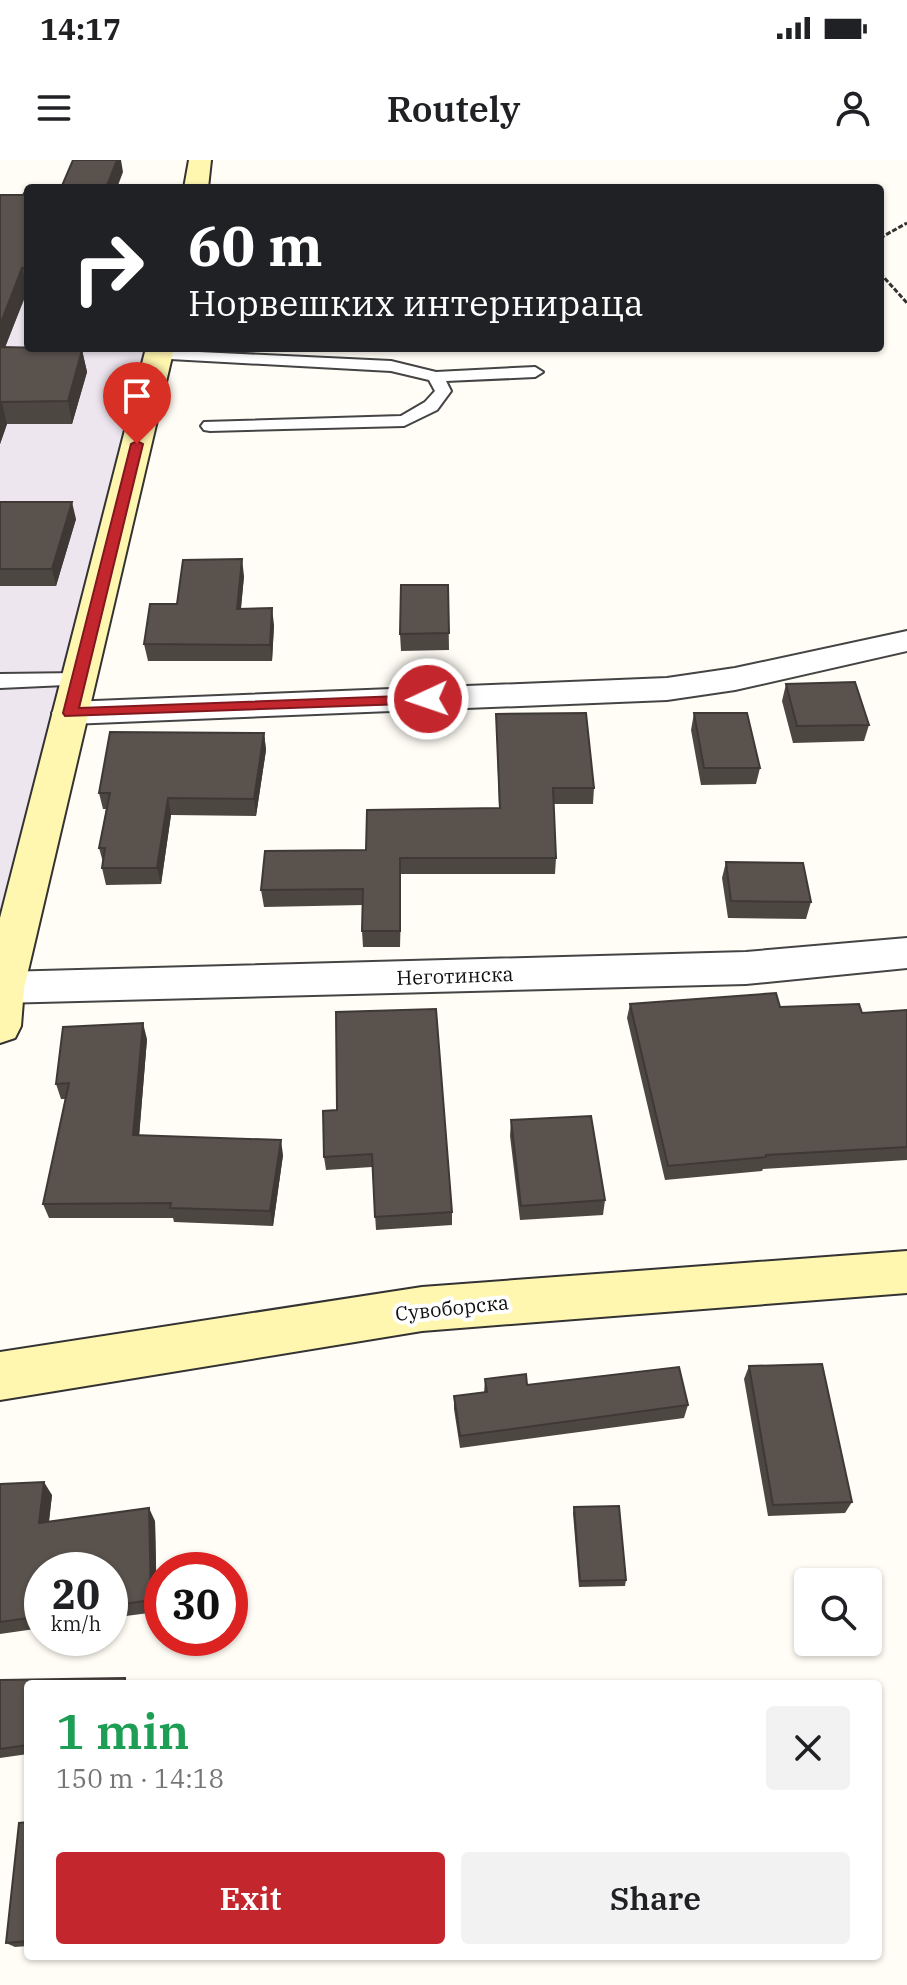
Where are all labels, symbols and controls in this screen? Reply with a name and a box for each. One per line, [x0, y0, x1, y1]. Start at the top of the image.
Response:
text: 14:17 [40, 9, 121, 48]
text: Routely [387, 85, 520, 132]
icon: menu [32, 86, 76, 130]
icon: person [831, 86, 875, 130]
text: 60 m [188, 209, 323, 281]
icon: right [56, 216, 160, 320]
text: Норвешких интернираца [188, 279, 644, 326]
pin [103, 362, 171, 444]
icon: arrive [115, 374, 159, 418]
position arrow [386, 657, 470, 741]
street label: Неготинска [396, 960, 514, 991]
street label: Сувоборска [394, 1288, 510, 1327]
speed limit sign: 30 [144, 1552, 248, 1656]
text: 20 [52, 1568, 100, 1620]
map controls [794, 1568, 882, 1656]
button: search [794, 1568, 882, 1656]
text: km/h [51, 1610, 101, 1637]
text: 1 min [56, 1700, 189, 1762]
button: close [766, 1706, 850, 1790]
text: 150 m · 14:18 [56, 1761, 224, 1795]
button: Exit [56, 1852, 445, 1944]
button: Share [461, 1852, 850, 1944]

